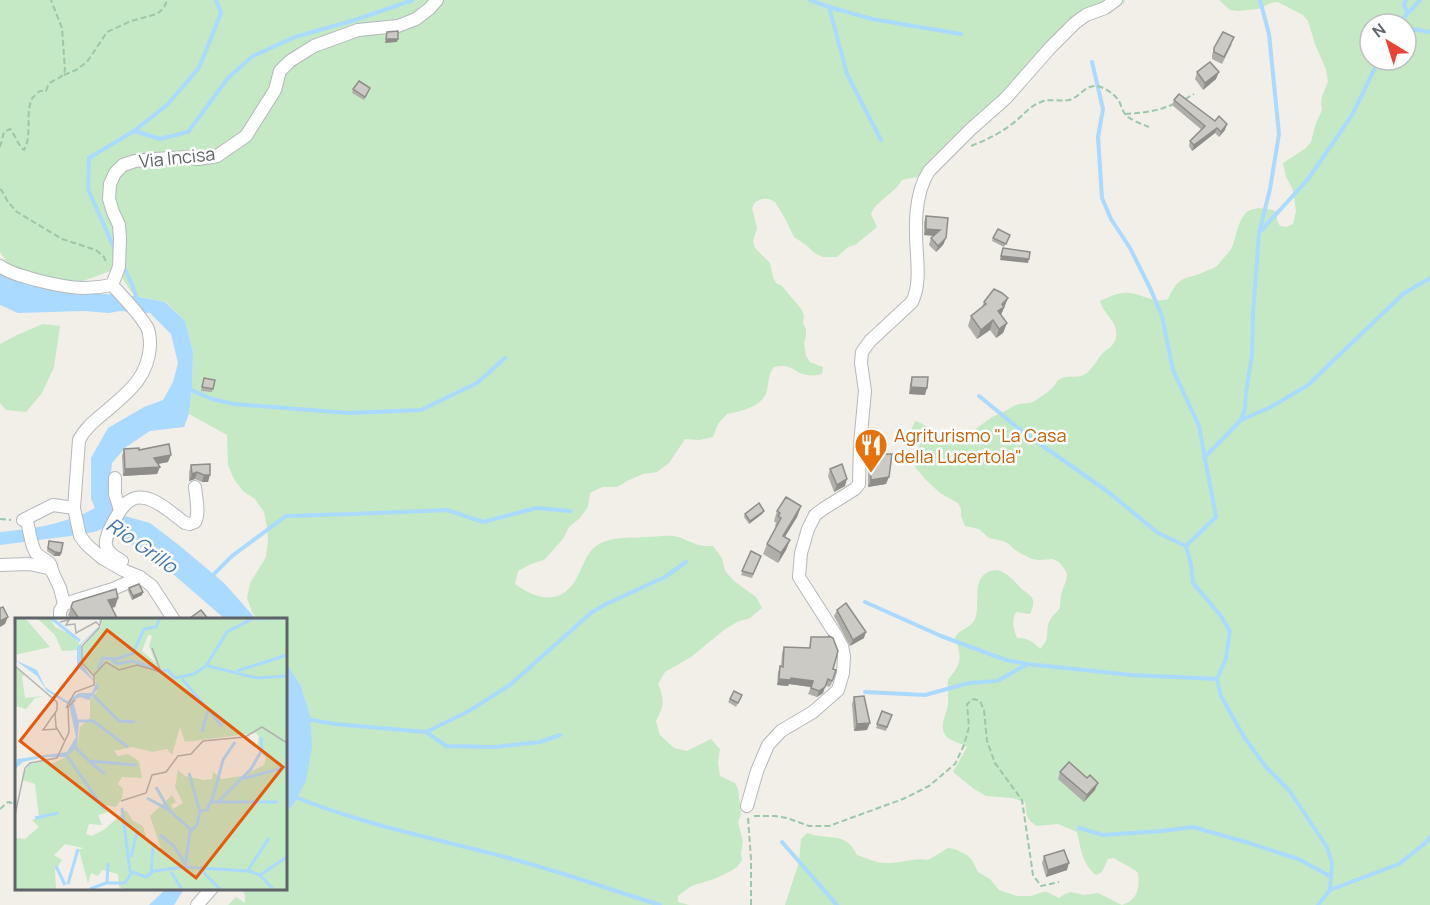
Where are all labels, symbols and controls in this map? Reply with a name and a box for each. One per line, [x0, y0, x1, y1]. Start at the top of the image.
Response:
north arrow [1358, 12, 1418, 72]
text: N [1367, 18, 1390, 42]
street label: Via Incisa [138, 141, 216, 173]
place label: Agriturismo "La Casa della Lucertola" [894, 423, 1066, 468]
restaurant icon: Agriturismo "La Casa della Lucertola" [853, 427, 889, 474]
water label: Rio Grillo [101, 511, 184, 580]
inset map [15, 618, 286, 890]

